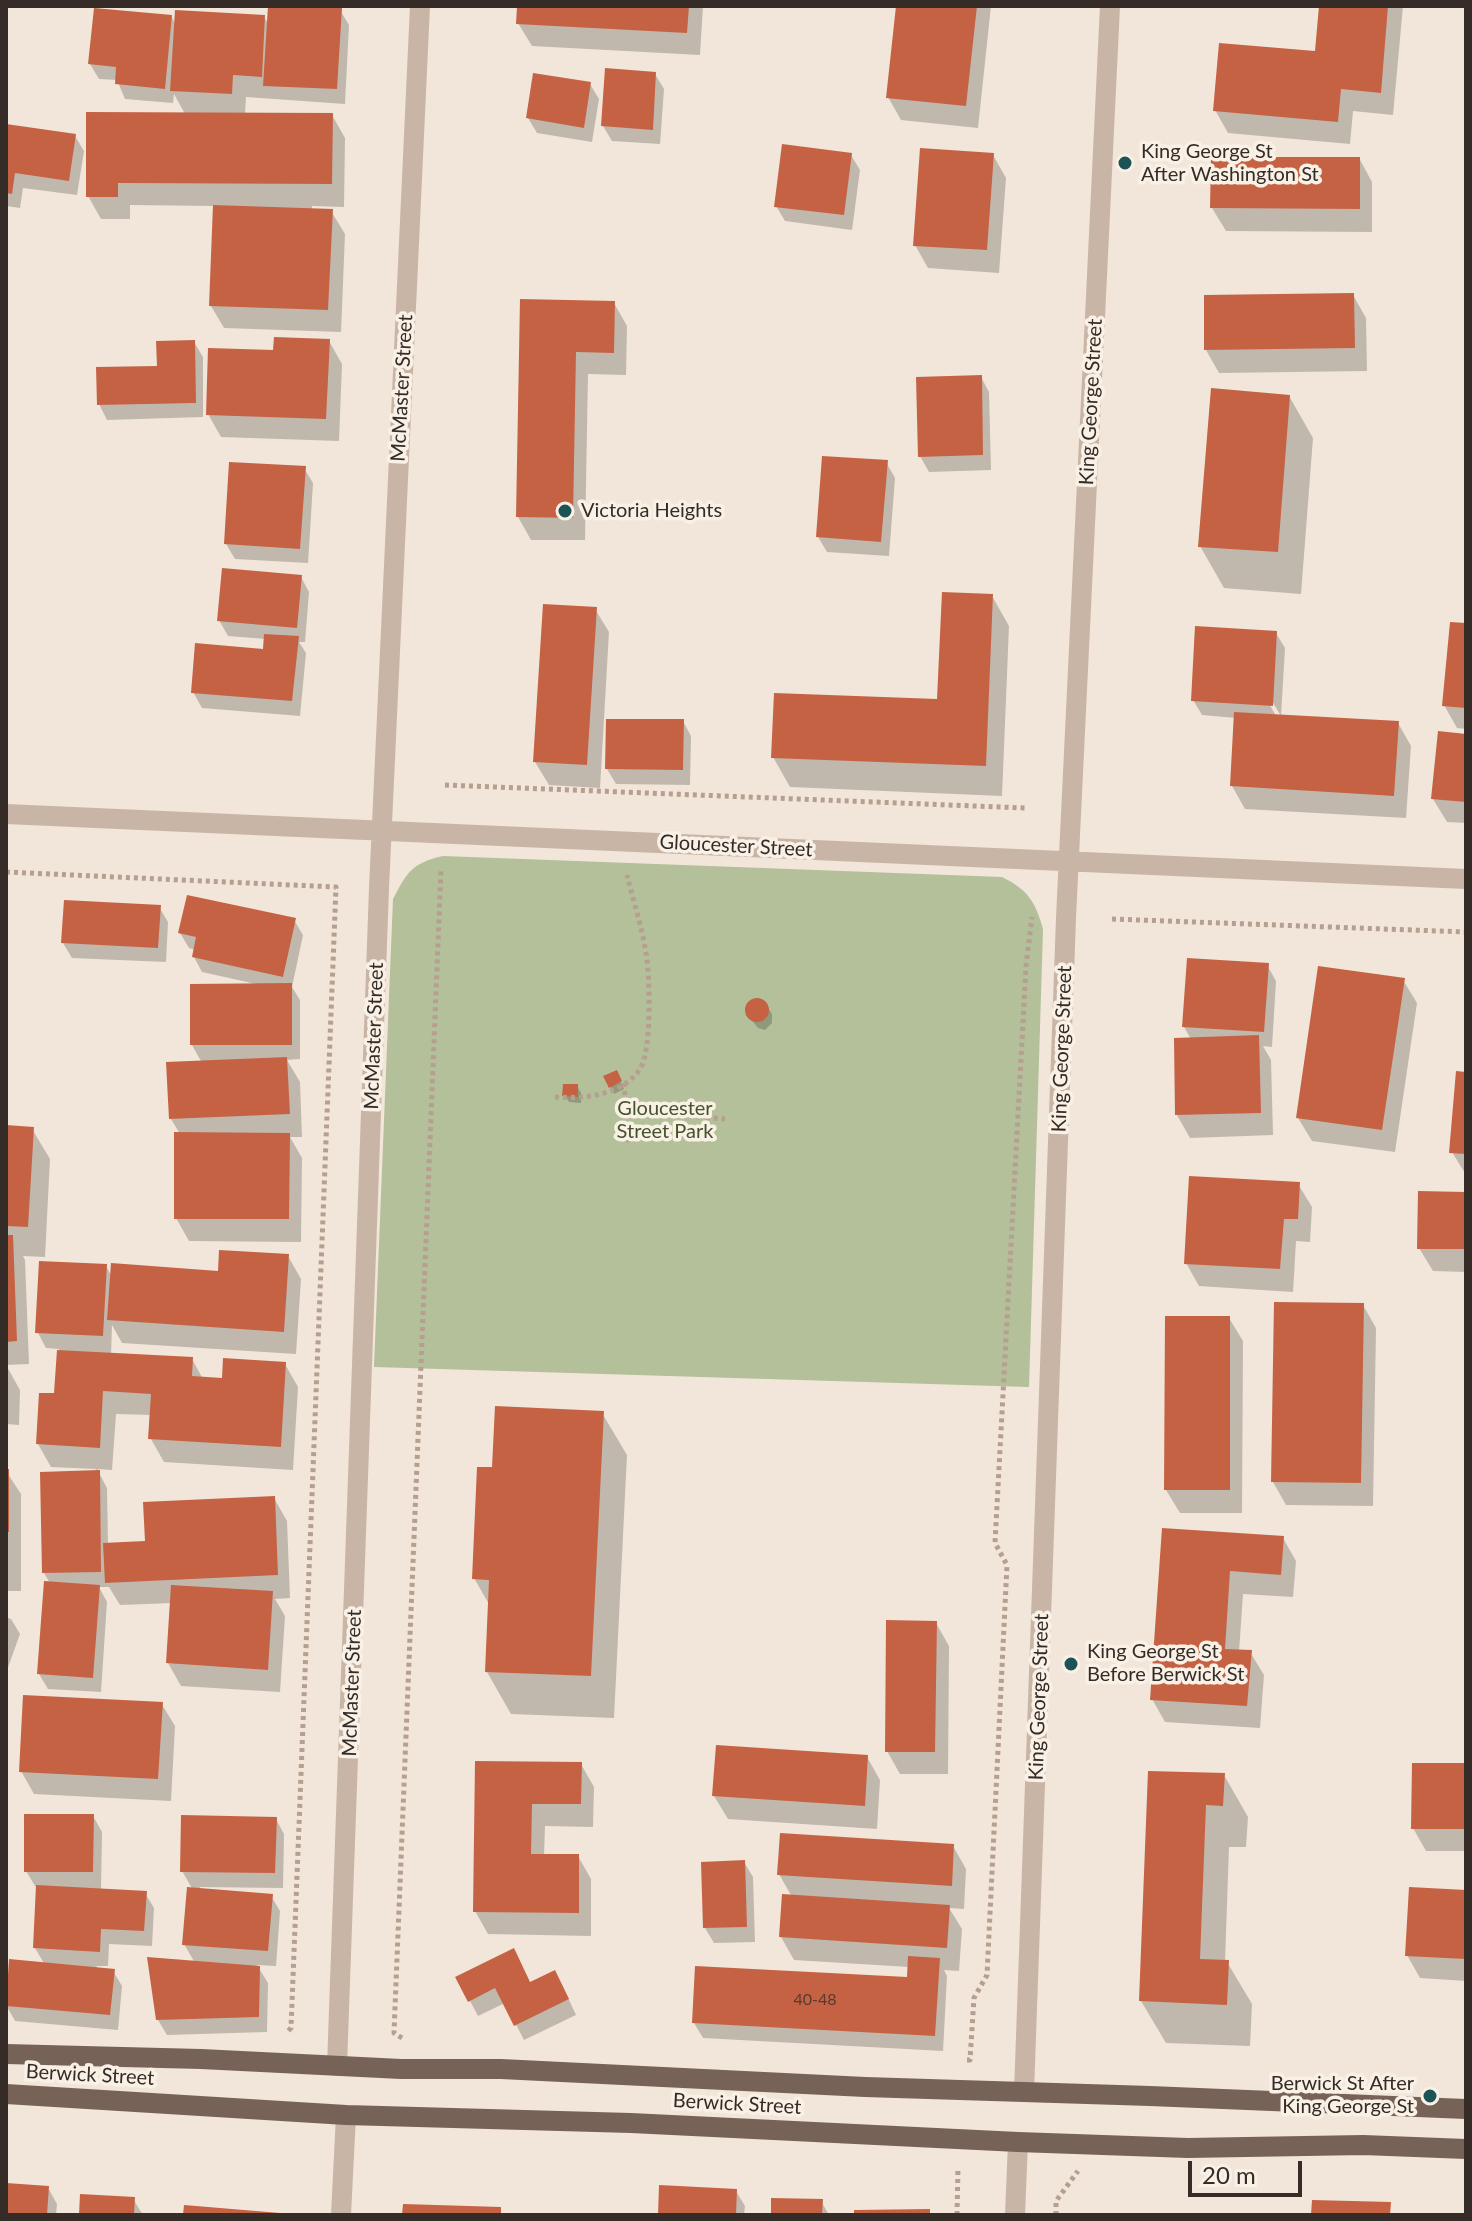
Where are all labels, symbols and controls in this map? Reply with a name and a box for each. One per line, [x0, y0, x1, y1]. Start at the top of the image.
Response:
place label: King George St After Washington St [1141, 140, 1319, 187]
marker: King George St After Washington St [1116, 154, 1134, 172]
street label: McMaster Street [386, 314, 418, 462]
street label: King George Street [1075, 318, 1107, 486]
place label: Victoria Heights [581, 499, 722, 523]
marker: Victoria Heights [556, 502, 574, 520]
street label: Gloucester Street [659, 830, 813, 862]
street label: McMaster Street [359, 962, 389, 1110]
street label: King George Street [1047, 965, 1077, 1133]
park label: Gloucester Street Park [617, 1097, 713, 1144]
street label: McMaster Street [337, 1609, 367, 1757]
street label: King George Street [1024, 1613, 1054, 1781]
place label: King George St Before Berwick St [1087, 1640, 1244, 1687]
marker: King George St Before Berwick St [1062, 1655, 1080, 1673]
house number: 40-48 [793, 1990, 837, 2010]
street label: Berwick Street [25, 2060, 155, 2090]
place label: Berwick St After King George St [1271, 2072, 1414, 2119]
marker: Berwick St After King George St [1421, 2087, 1439, 2105]
street label: Berwick Street [672, 2089, 802, 2119]
scale bar [1192, 2145, 1306, 2195]
text: 20 m [1202, 2160, 1256, 2189]

